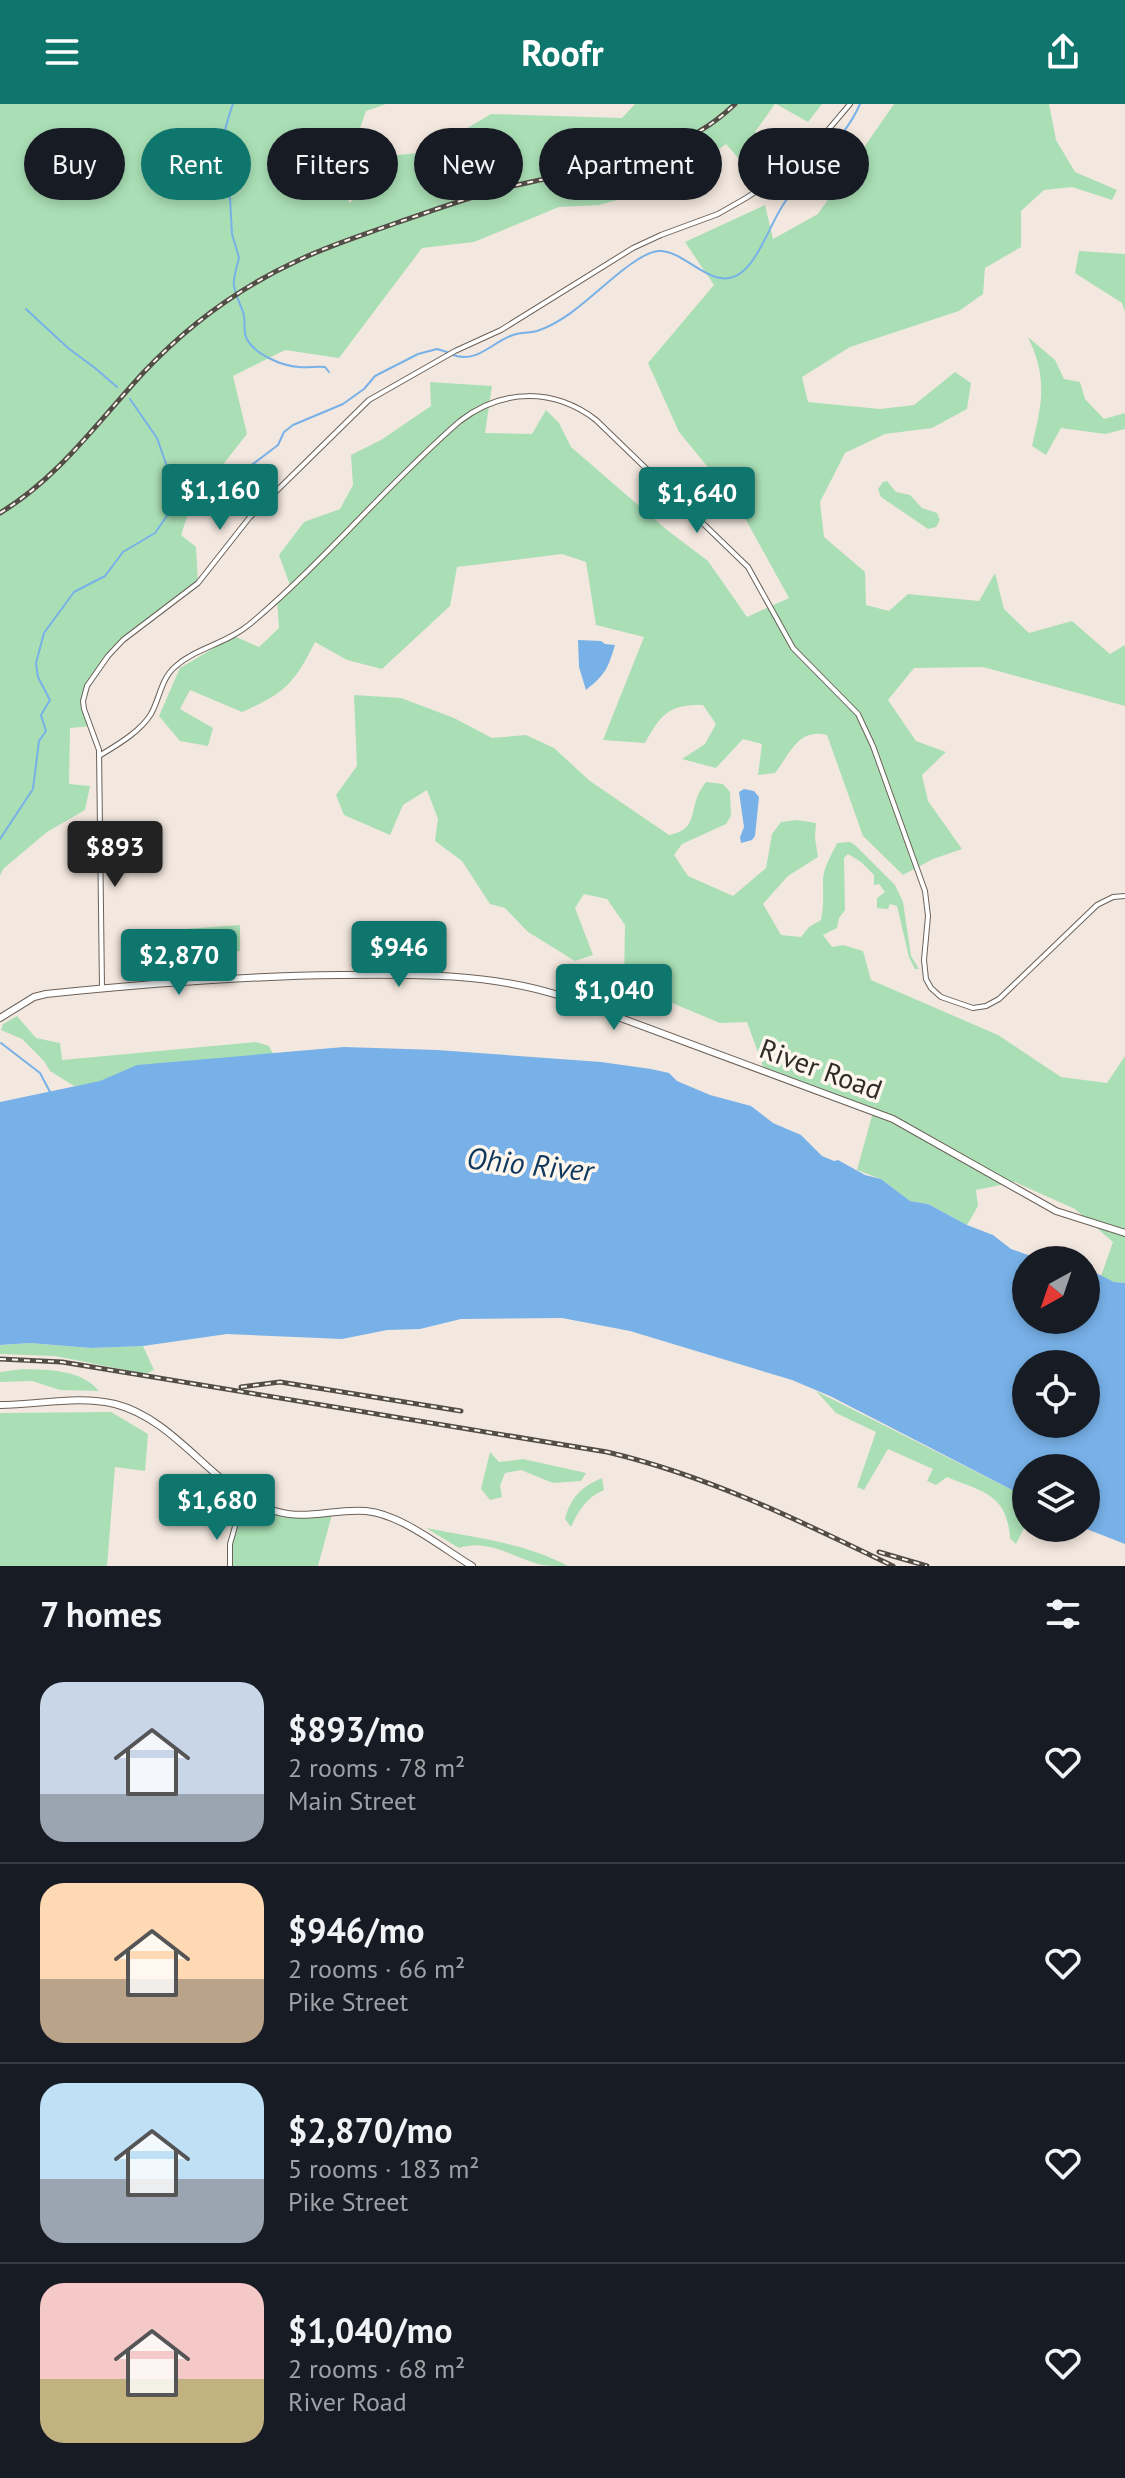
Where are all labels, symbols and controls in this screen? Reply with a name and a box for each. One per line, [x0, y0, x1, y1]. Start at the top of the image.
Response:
text: Roofr [521, 29, 604, 76]
icon: menu [40, 30, 84, 74]
icon: share [1041, 30, 1085, 74]
chip: Buy [24, 128, 125, 200]
chip: Rent [141, 128, 251, 200]
chip: Filters [267, 128, 398, 200]
chip: New [414, 128, 523, 200]
chip: Apartment [539, 128, 722, 200]
chip: House [738, 128, 869, 200]
pin: $1,160 [155, 464, 285, 532]
pin: $1,640 [632, 467, 762, 535]
text: $1,160 [180, 473, 260, 506]
text: $1,640 [657, 476, 737, 509]
pin: $893 [68, 821, 162, 889]
text: $893 [86, 830, 144, 863]
pin: $946 [352, 921, 446, 989]
pin: $2,870 [114, 929, 244, 997]
text: $946 [370, 930, 428, 963]
text: $2,870 [139, 938, 219, 971]
pin: $1,040 [549, 964, 679, 1032]
text: $1,040 [574, 973, 654, 1006]
street label: River Road [755, 1029, 888, 1108]
water label: Ohio River [465, 1137, 598, 1190]
north arrow [1012, 1246, 1100, 1334]
map controls [1012, 1246, 1100, 1542]
button: locate [1012, 1350, 1100, 1438]
button: layers [1012, 1454, 1100, 1542]
pin: $1,680 [152, 1474, 282, 1542]
text: $1,680 [177, 1483, 257, 1516]
text: 7 homes [40, 1592, 162, 1636]
icon: filters [1041, 1592, 1085, 1636]
text: $893/mo [288, 1707, 425, 1751]
icon: home [104, 1714, 200, 1810]
icon: heart [1041, 1740, 1085, 1784]
text: 2 rooms · 78 m² [288, 1751, 465, 1784]
text: Main Street [288, 1784, 416, 1817]
text: $946/mo [288, 1908, 425, 1952]
icon: home [104, 1915, 200, 2011]
icon: heart [1041, 1941, 1085, 1985]
text: 2 rooms · 66 m² [288, 1952, 465, 1985]
text: Pike Street [288, 1985, 408, 2018]
text: $2,870/mo [288, 2108, 452, 2152]
icon: home [104, 2115, 200, 2211]
icon: heart [1041, 2141, 1085, 2185]
text: 5 rooms · 183 m² [288, 2152, 480, 2185]
text: Pike Street [288, 2185, 408, 2218]
text: $1,040/mo [288, 2308, 452, 2352]
icon: home [104, 2315, 200, 2411]
icon: heart [1041, 2341, 1085, 2385]
text: 2 rooms · 68 m² [288, 2352, 465, 2385]
text: River Road [288, 2385, 407, 2418]

